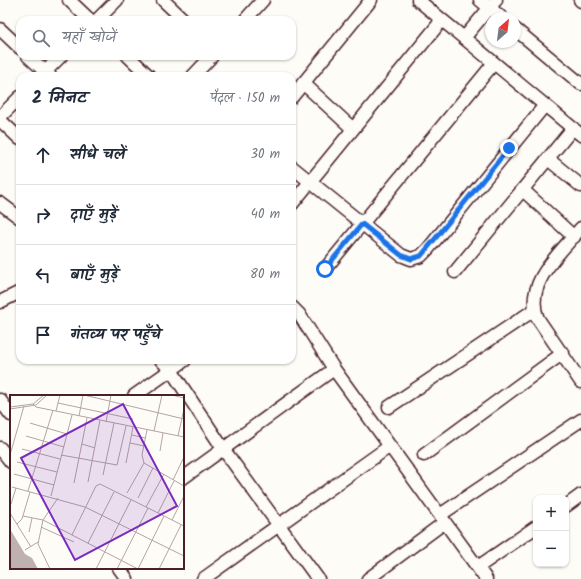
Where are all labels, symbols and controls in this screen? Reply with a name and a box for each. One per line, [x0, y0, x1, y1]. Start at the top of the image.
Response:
north arrow [485, 12, 521, 48]
search box [16, 16, 296, 60]
text: यहाँ खोजें [62, 26, 116, 50]
icon: search [30, 27, 52, 49]
text: 2 मिनट [32, 85, 87, 112]
text: पैदल · 150 m [210, 88, 280, 109]
route end [500, 139, 518, 157]
text: सीधे चलें [70, 143, 125, 167]
icon: ahead [32, 144, 54, 166]
text: 30 m [251, 144, 280, 165]
text: दाएँ मुड़ें [70, 203, 117, 227]
icon: right [32, 204, 54, 226]
text: 40 m [251, 204, 280, 225]
route start [316, 260, 334, 278]
text: बाएँ मुड़ें [70, 263, 118, 287]
icon: left [32, 264, 54, 286]
text: 80 m [250, 264, 280, 285]
text: गंतव्य पर पहुँचे [70, 323, 161, 347]
icon: arrive [32, 324, 54, 346]
inset map [10, 395, 184, 569]
map controls [533, 495, 569, 567]
button: + [533, 495, 569, 531]
button: − [533, 531, 569, 567]

